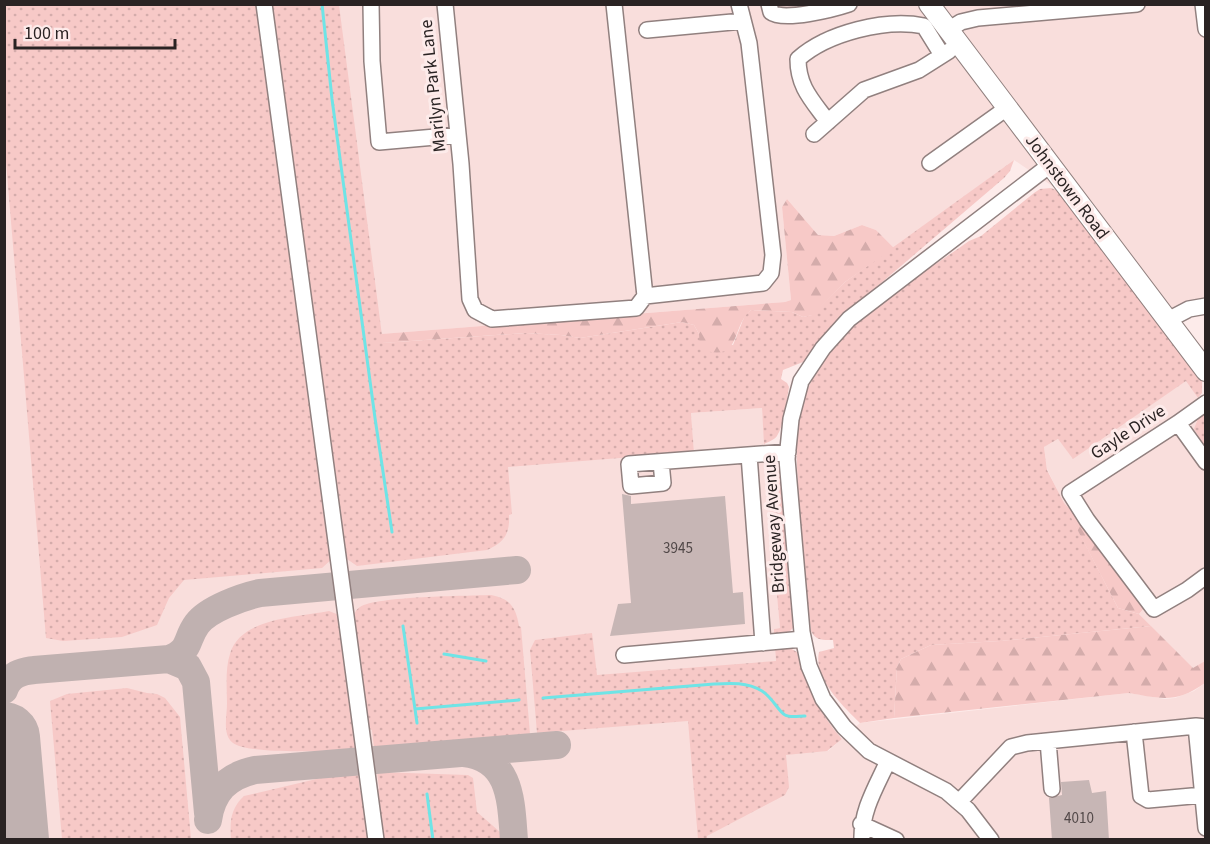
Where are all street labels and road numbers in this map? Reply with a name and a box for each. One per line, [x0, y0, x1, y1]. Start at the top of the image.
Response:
street label: Marilyn Park Lane [414, 18, 452, 154]
street label: Johnstown Road [1019, 129, 1115, 245]
street label: Gayle Drive [1086, 398, 1170, 466]
street label: Bridgeway Avenue [757, 454, 791, 594]

